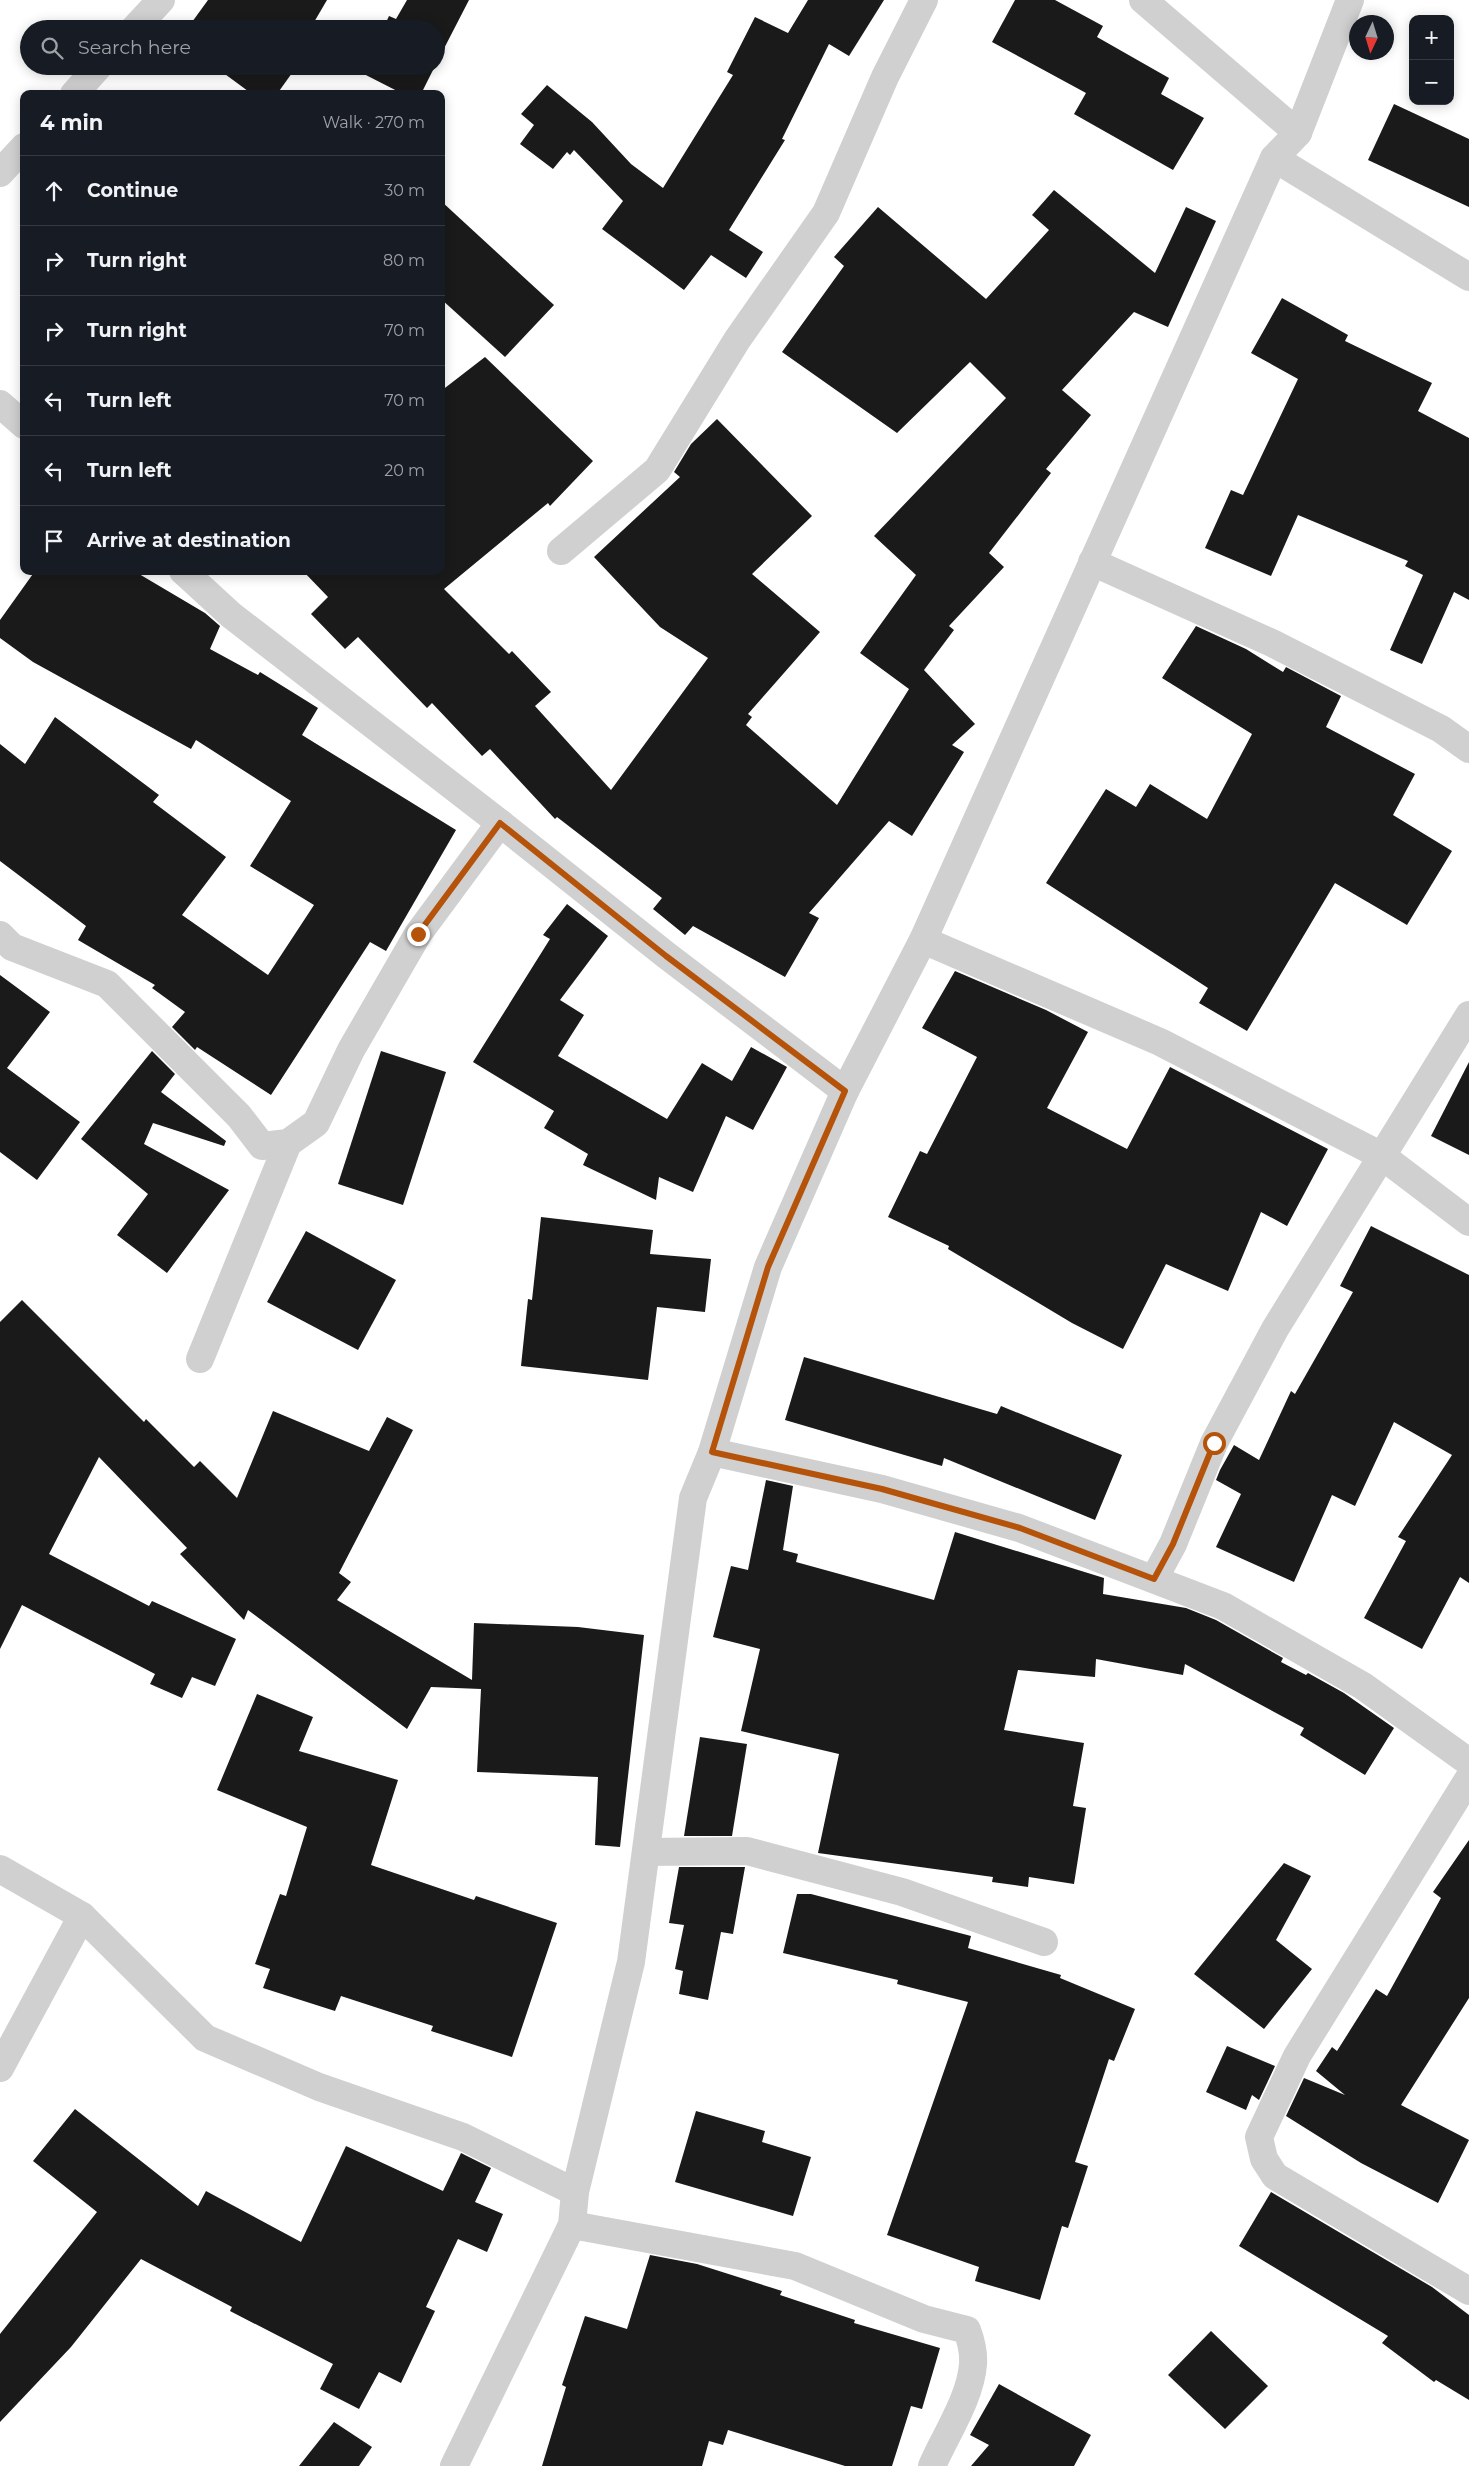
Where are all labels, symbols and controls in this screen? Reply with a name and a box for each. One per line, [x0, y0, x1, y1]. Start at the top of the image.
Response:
north arrow [1349, 15, 1394, 60]
map controls [1409, 15, 1454, 105]
button: + [1409, 15, 1454, 60]
search box [20, 20, 445, 75]
icon: search [38, 34, 66, 62]
text: Search here [78, 36, 191, 59]
button: − [1409, 60, 1454, 105]
text: 4 min [40, 110, 103, 135]
text: Walk · 270 m [322, 113, 425, 132]
icon: ahead [40, 177, 68, 205]
text: Continue [87, 179, 178, 202]
text: 30 m [384, 181, 425, 200]
icon: right [40, 247, 68, 275]
text: Turn right [87, 249, 187, 272]
text: 80 m [383, 251, 425, 270]
icon: right [40, 317, 68, 345]
text: Turn right [87, 319, 187, 342]
text: 70 m [384, 321, 425, 340]
icon: left [40, 387, 68, 415]
text: Turn left [87, 389, 172, 412]
text: 70 m [384, 391, 425, 410]
icon: left [40, 457, 68, 485]
text: Turn left [87, 459, 172, 482]
text: 20 m [384, 461, 425, 480]
icon: arrive [40, 527, 68, 555]
text: Arrive at destination [87, 529, 291, 552]
route end [407, 923, 430, 946]
route start [1203, 1432, 1226, 1455]

